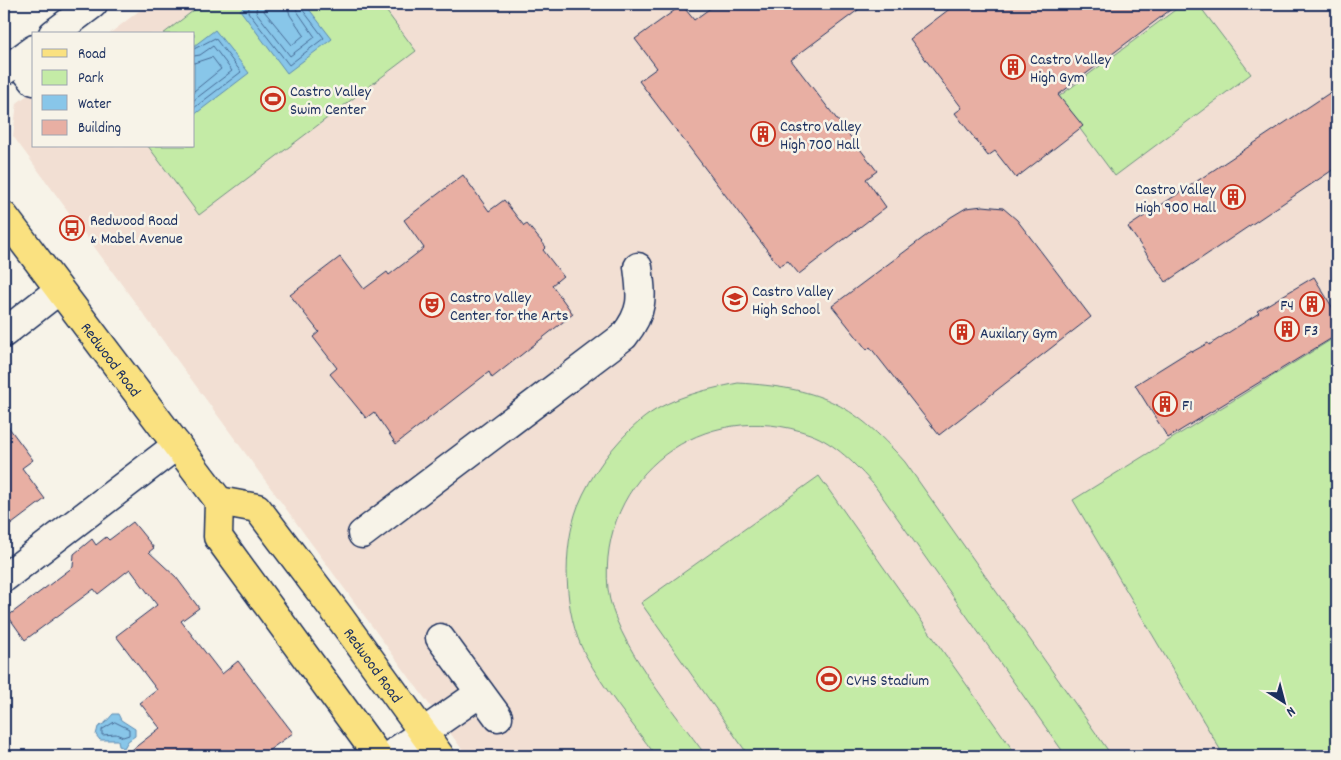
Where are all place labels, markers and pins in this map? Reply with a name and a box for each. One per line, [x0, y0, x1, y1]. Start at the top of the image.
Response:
place label: Castro Valley High Gym [1030, 49, 1112, 90]
building icon: Castro Valley High Gym [1000, 54, 1026, 80]
place label: Castro Valley Swim Center [290, 81, 372, 122]
sports icon: Castro Valley Swim Center [260, 86, 286, 112]
place label: Castro Valley High 700 Hall [780, 116, 862, 157]
building icon: Castro Valley High 700 Hall [750, 121, 776, 147]
place label: Castro Valley High 900 Hall [1135, 179, 1217, 220]
building icon: Castro Valley High 900 Hall [1220, 184, 1246, 210]
place label: Redwood Road & Mabel Avenue [90, 210, 183, 251]
bus stop icon: Redwood Road & Mabel Avenue [59, 215, 85, 241]
place label: Castro Valley High School [752, 281, 834, 322]
school or university icon: Castro Valley High School [722, 286, 748, 312]
place label: Castro Valley Center for the Arts [450, 287, 569, 328]
building icon: F4 [1299, 291, 1325, 317]
theatre icon: Castro Valley Center for the Arts [419, 292, 445, 318]
place label: F4 [1280, 295, 1294, 318]
building icon: F3 [1274, 316, 1300, 342]
building icon: Auxilary Gym [949, 319, 975, 345]
place label: F3 [1304, 320, 1318, 343]
place label: Auxilary Gym [980, 323, 1057, 346]
building icon: F1 [1152, 391, 1178, 417]
place label: F1 [1182, 395, 1193, 418]
sports icon: CVHS Stadium [816, 666, 842, 692]
place label: CVHS Stadium [846, 670, 929, 693]

